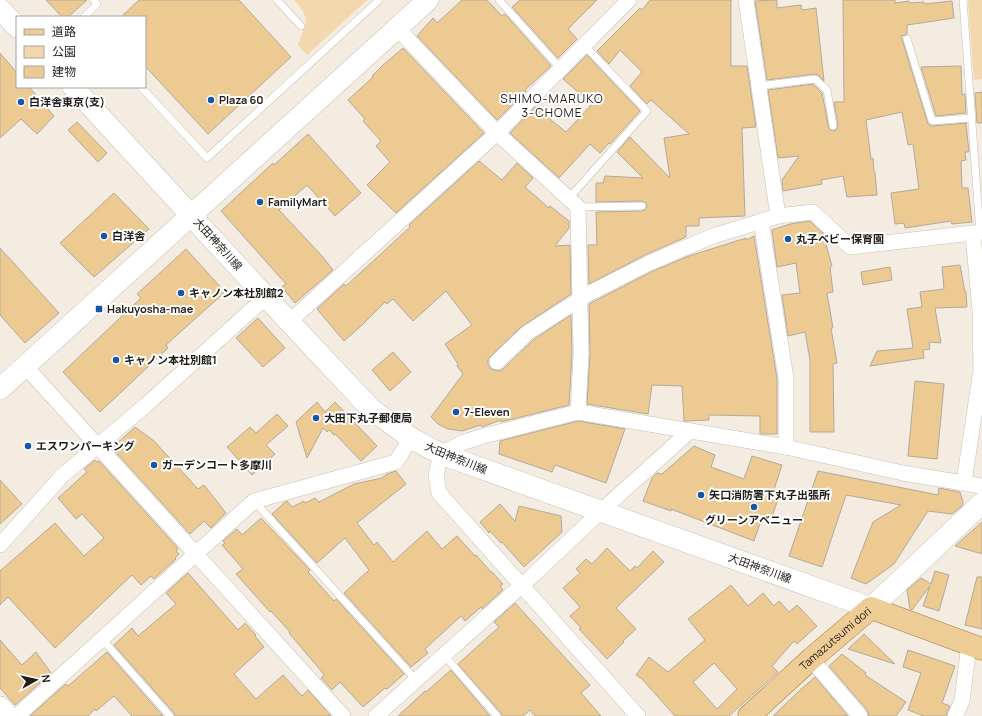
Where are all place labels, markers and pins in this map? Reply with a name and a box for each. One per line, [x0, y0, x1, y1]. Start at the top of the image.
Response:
place label: Plaza 60 [219, 92, 264, 107]
place label: 白洋舎東京(支) [29, 94, 105, 109]
marker: Plaza 60 [206, 95, 216, 105]
marker: 白洋舎東京(支) [16, 97, 26, 107]
place label: FamilyMart [268, 194, 327, 209]
marker: FamilyMart [255, 197, 265, 207]
place label: 白洋舎 [112, 228, 146, 243]
marker: 白洋舎 [99, 231, 109, 241]
place label: 丸子ベビー保育園 [796, 231, 884, 246]
marker: 丸子ベビー保育園 [783, 234, 793, 244]
place label: キャノン本社別館2 [189, 285, 284, 300]
marker: キャノン本社別館2 [176, 288, 186, 298]
place label: Hakuyosha-mae [107, 301, 194, 316]
marker: Hakuyosha-mae [94, 304, 104, 314]
place label: キャノン本社別館1 [124, 352, 217, 367]
marker: キャノン本社別館1 [111, 355, 121, 365]
place label: 7-Eleven [464, 404, 510, 419]
marker: 7-Eleven [451, 407, 461, 417]
place label: 大田下丸子郵便局 [324, 410, 412, 425]
marker: 大田下丸子郵便局 [311, 413, 321, 423]
place label: エスワンパーキング [36, 438, 135, 453]
marker: エスワンパーキング [23, 441, 33, 451]
place label: ガーデンコート多摩川 [162, 457, 272, 472]
marker: ガーデンコート多摩川 [149, 460, 159, 470]
place label: 矢口消防署下丸子出張所 [709, 487, 830, 502]
marker: 矢口消防署下丸子出張所 [696, 490, 706, 500]
marker: グリーンアベニュー [749, 502, 759, 512]
place label: グリーンアベニュー [705, 512, 803, 527]

